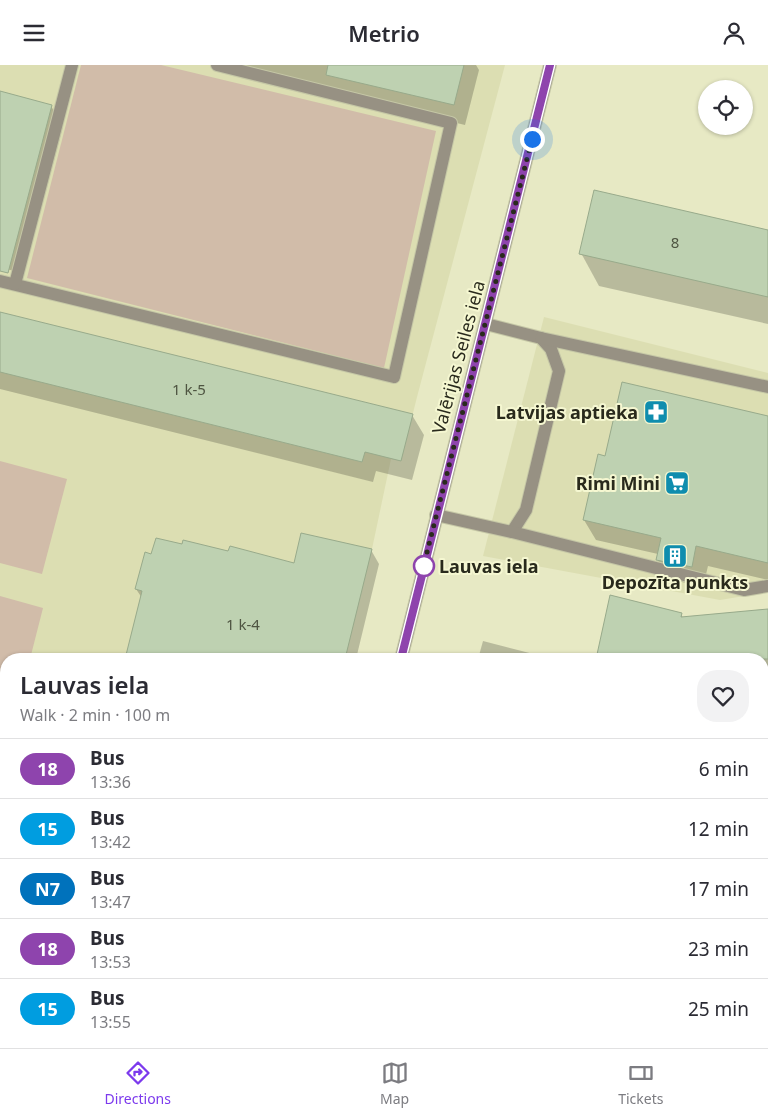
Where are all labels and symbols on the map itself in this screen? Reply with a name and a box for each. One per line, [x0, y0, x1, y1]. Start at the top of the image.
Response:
your location [520, 127, 545, 152]
house number: 8 [671, 232, 679, 252]
street label: Valērijas Seiles iela [426, 278, 490, 436]
house number: 1 k-5 [172, 379, 206, 399]
pharmacy icon: Latvijas aptieka [643, 399, 669, 425]
place label: Latvijas aptieka [496, 400, 638, 424]
supermarket icon: Rimi Mini [664, 470, 690, 496]
place label: Rimi Mini [576, 471, 660, 495]
building icon: Depozīta punkts [662, 543, 688, 569]
place label: Lauvas iela [439, 554, 539, 578]
marker: Lauvas iela [413, 555, 435, 577]
place label: Depozīta punkts [602, 570, 748, 594]
house number: 1 k-4 [226, 614, 260, 634]

